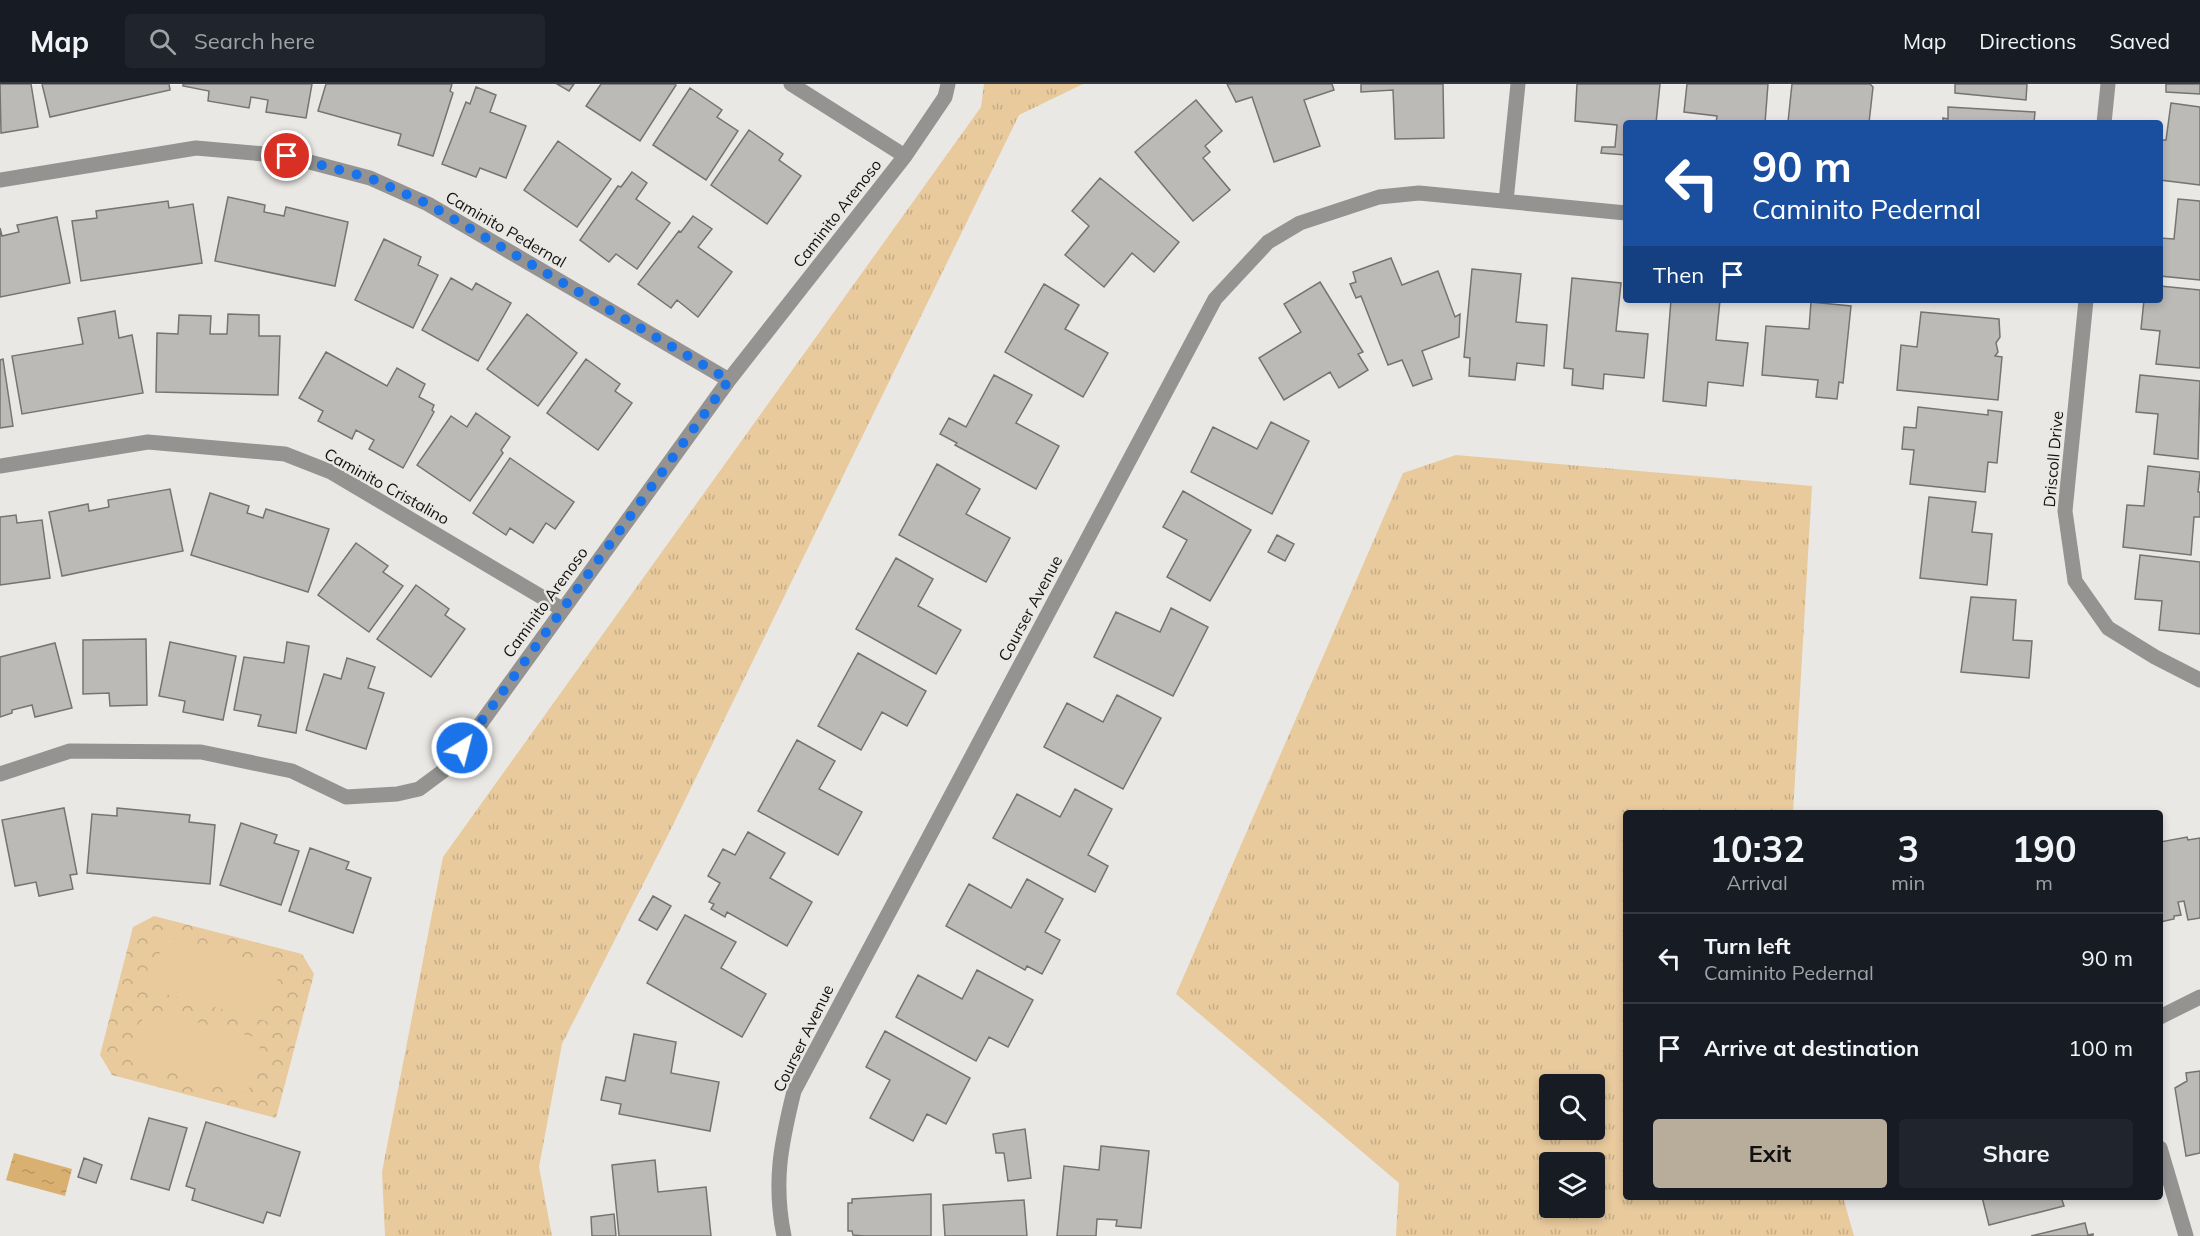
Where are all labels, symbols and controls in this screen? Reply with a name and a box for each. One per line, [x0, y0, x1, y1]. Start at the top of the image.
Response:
search box [125, 14, 545, 68]
text: Map [30, 24, 89, 59]
icon: search [146, 25, 179, 58]
text: Search here [194, 27, 315, 55]
text: Map [1903, 28, 1946, 54]
text: Directions [1979, 28, 2076, 54]
text: Saved [2109, 28, 2170, 54]
pin [261, 130, 312, 181]
icon: arrive [270, 139, 303, 172]
text: 90 m [1752, 140, 1852, 193]
icon: left [1653, 144, 1731, 222]
street label: Caminito Arenoso [789, 155, 885, 271]
street label: Caminito Pedernal [442, 186, 570, 272]
text: Caminito Pedernal [1752, 192, 1981, 226]
icon: arrive [1716, 258, 1749, 291]
text: Then [1653, 261, 1704, 289]
street label: Driscoll Drive [2039, 410, 2067, 508]
street label: Caminito Cristalino [321, 443, 453, 529]
street label: Caminito Arenoso [498, 543, 592, 661]
street label: Courser Avenue [994, 552, 1066, 664]
position arrow [430, 716, 494, 780]
text: 10:32 [1709, 826, 1805, 871]
text: 3 [1897, 826, 1919, 871]
text: 190 [2012, 826, 2077, 871]
text: Arrival [1727, 870, 1788, 895]
text: min [1891, 870, 1925, 895]
text: m [2035, 870, 2053, 895]
text: Turn left [1704, 932, 1791, 960]
icon: left [1653, 942, 1686, 975]
text: 90 m [2082, 944, 2133, 972]
text: Caminito Pedernal [1704, 960, 1874, 985]
street label: Courser Avenue [768, 981, 838, 1095]
icon: arrive [1653, 1032, 1686, 1065]
text: Arrive at destination [1704, 1034, 1919, 1062]
text: 100 m [2068, 1034, 2133, 1062]
map controls [1539, 1074, 1605, 1218]
button: search [1539, 1074, 1605, 1140]
button: Exit [1653, 1119, 1887, 1188]
button: Share [1899, 1119, 2133, 1188]
button: layers [1539, 1152, 1605, 1218]

